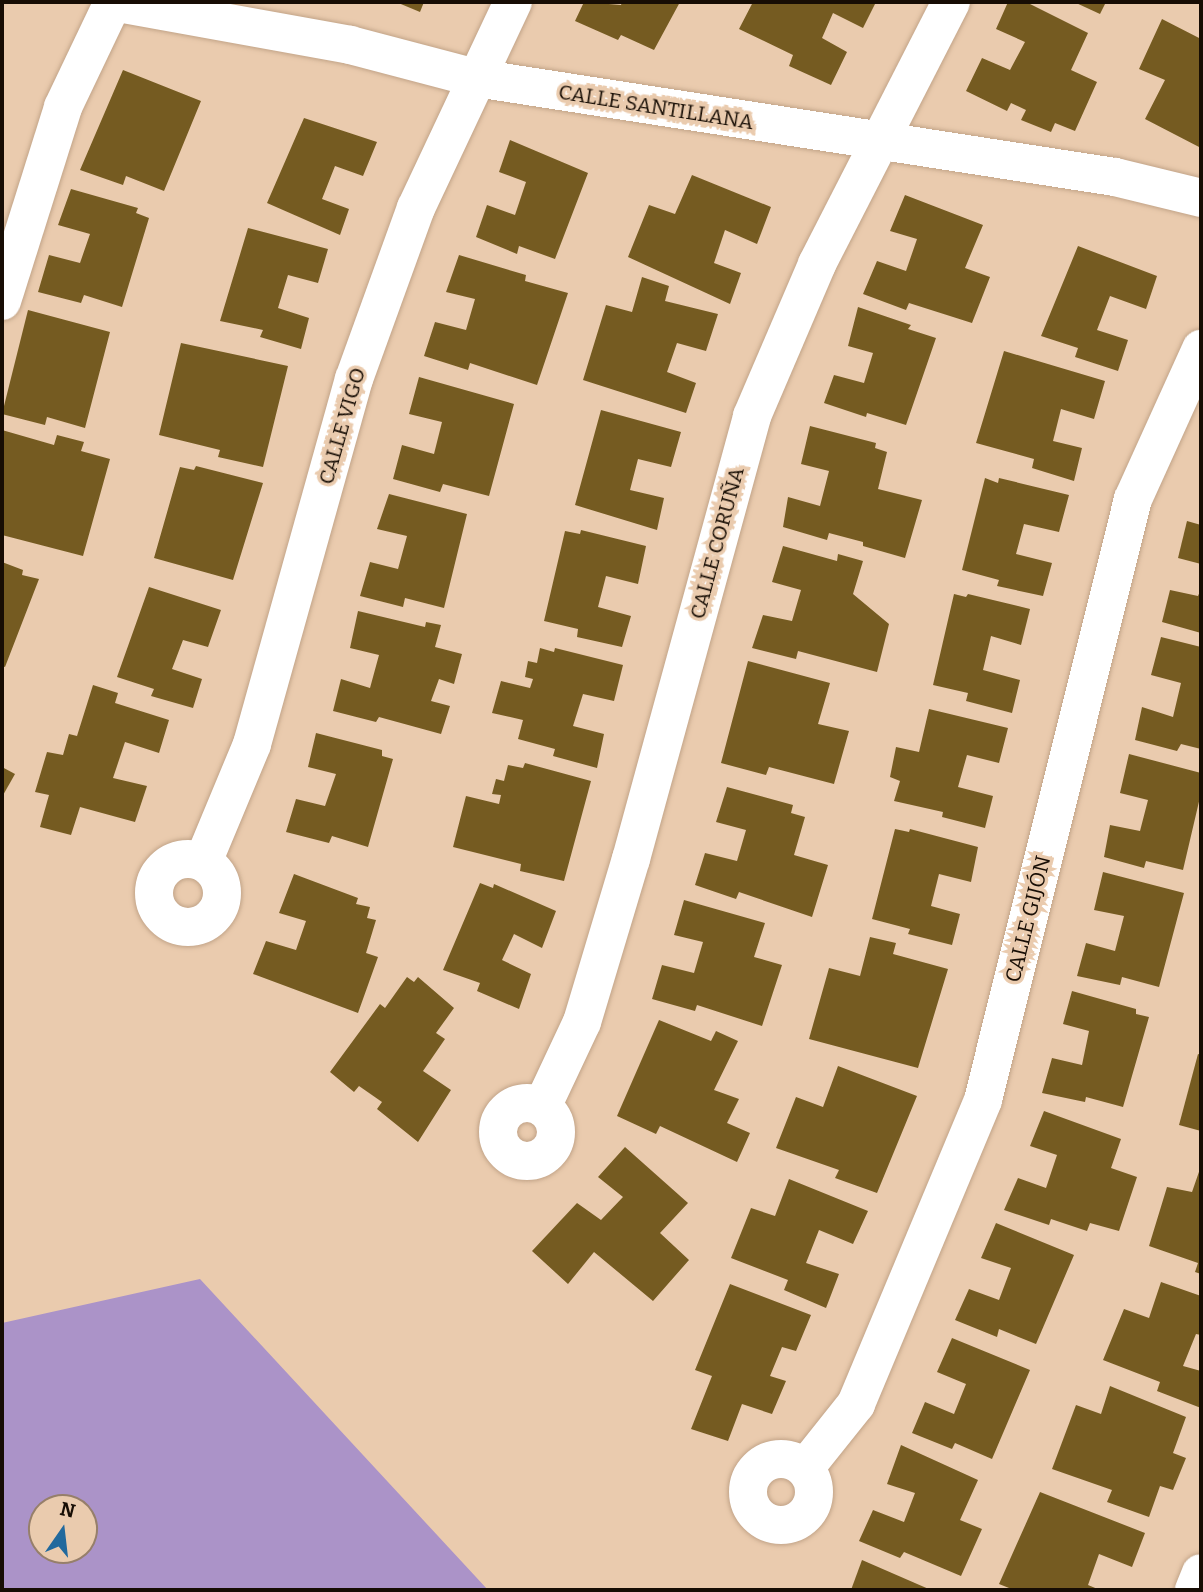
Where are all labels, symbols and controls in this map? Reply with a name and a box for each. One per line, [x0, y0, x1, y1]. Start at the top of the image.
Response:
street label: CALLE SANTILLANA [557, 79, 755, 135]
street label: CALLE VIGO [313, 365, 371, 487]
street label: CALLE CORUÑA [685, 464, 749, 622]
street label: CALLE GIJÓN [1000, 853, 1056, 985]
north arrow [28, 1494, 98, 1564]
text: N [58, 1497, 78, 1523]

